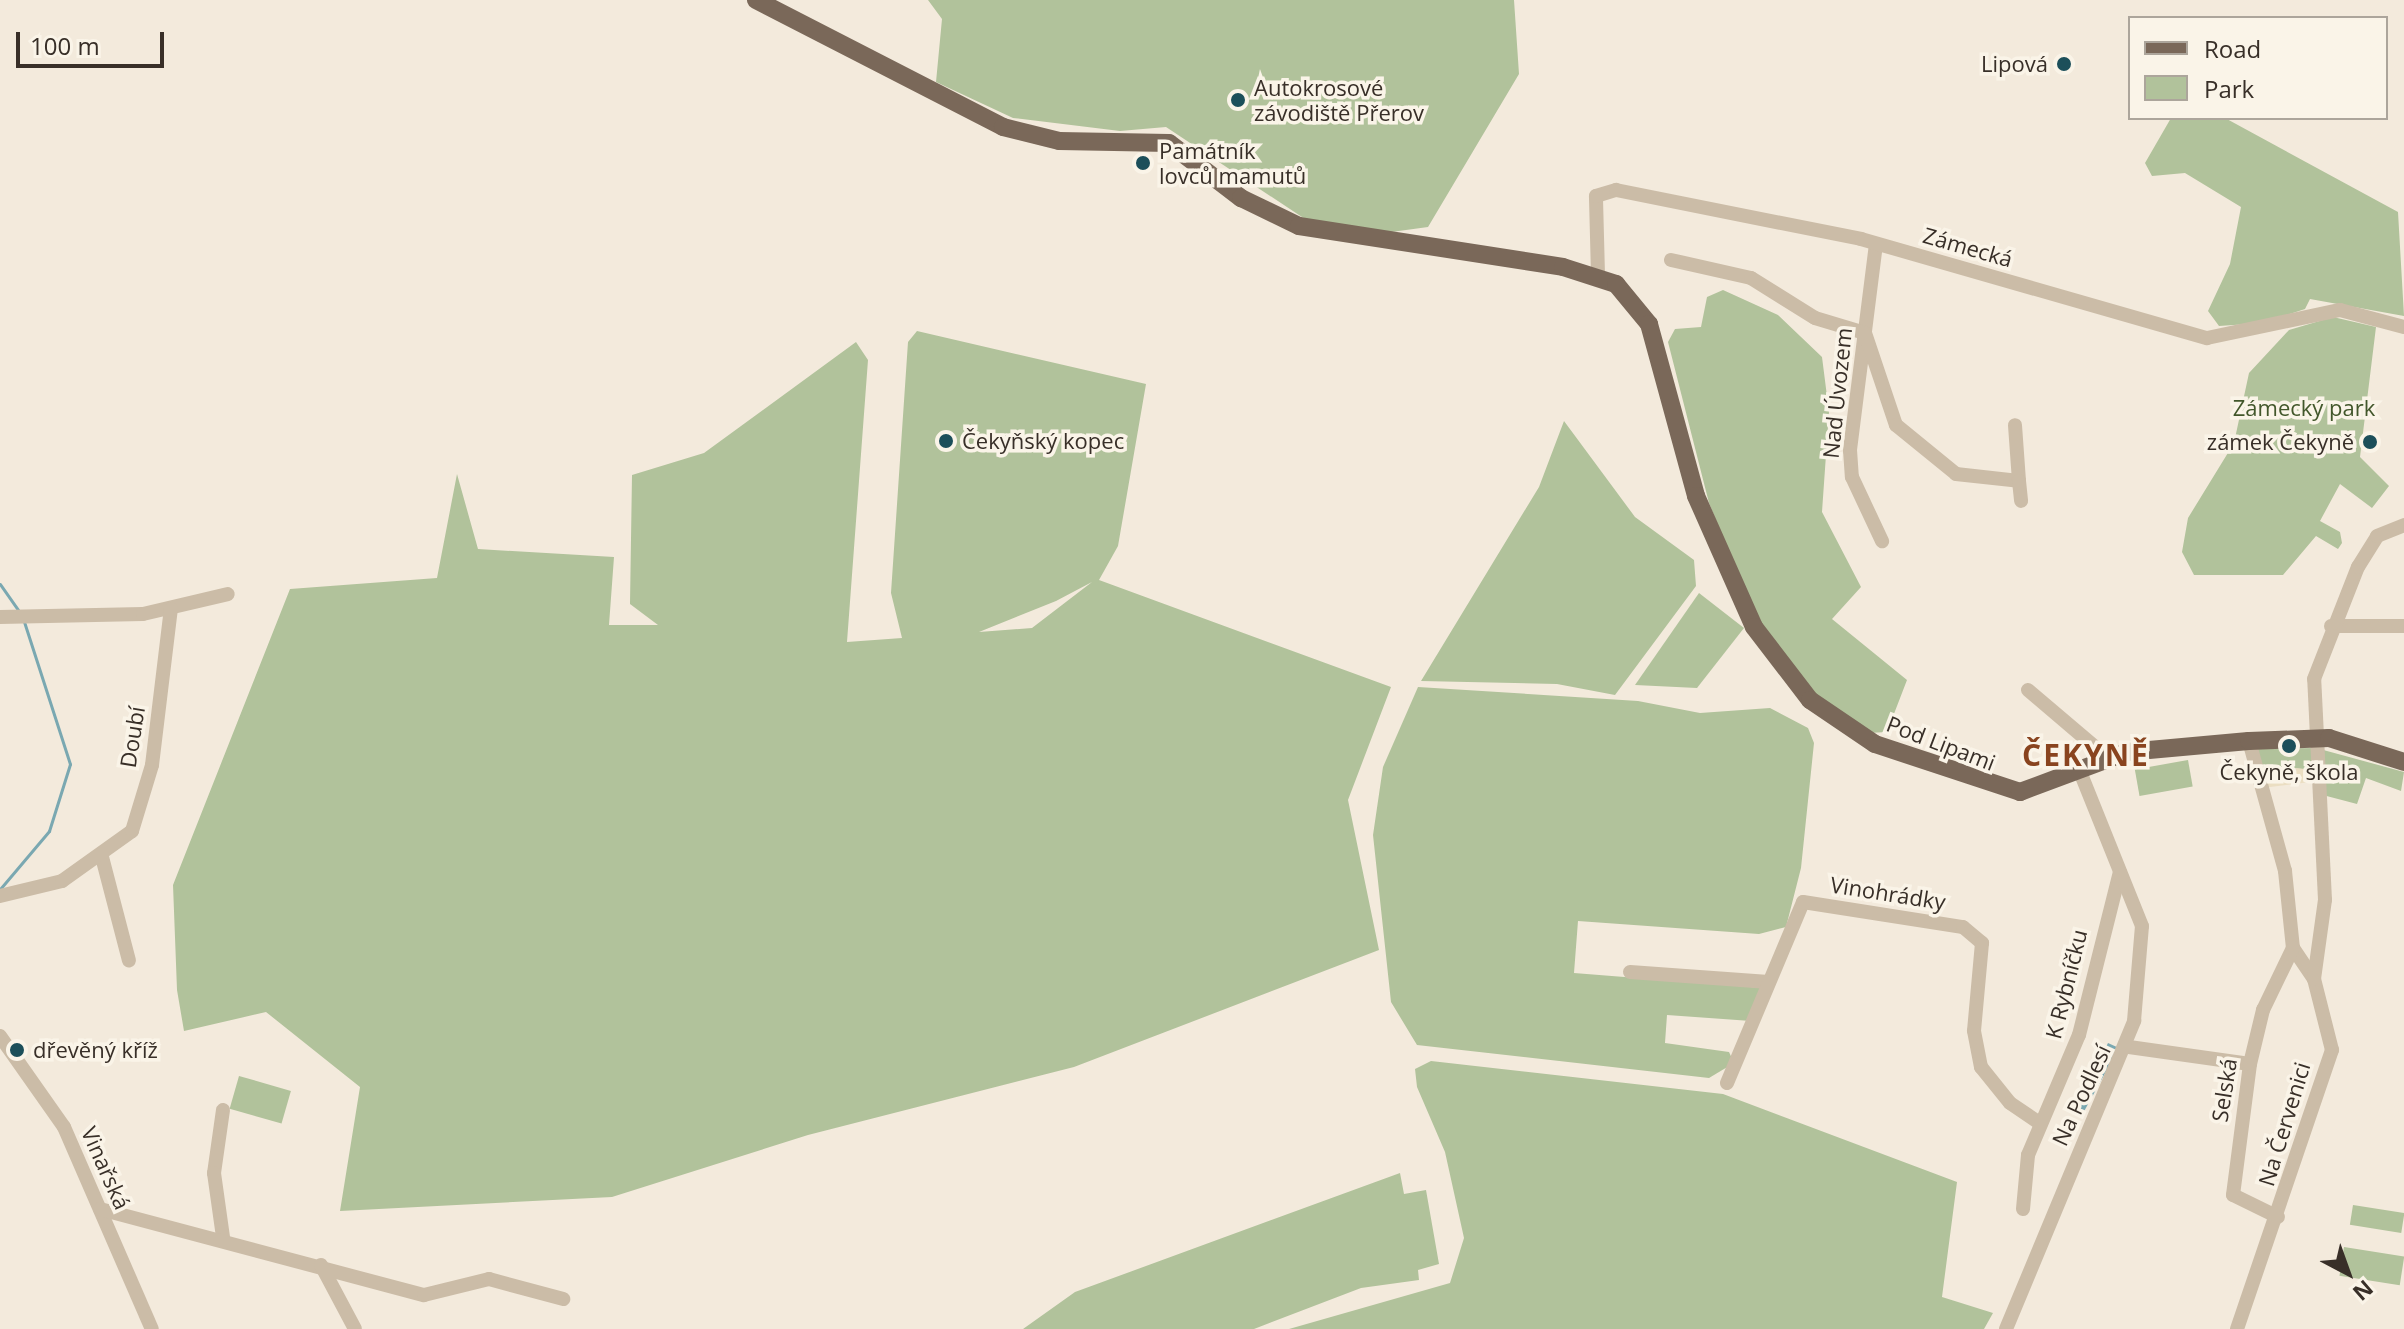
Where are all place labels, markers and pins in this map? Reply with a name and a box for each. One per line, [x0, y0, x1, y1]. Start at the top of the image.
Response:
place label: Lipová [1981, 51, 2048, 77]
marker: Lipová [2055, 55, 2073, 73]
place label: Autokrosové závodiště Přerov [1254, 74, 1424, 126]
marker: Autokrosové závodiště Přerov [1229, 91, 1247, 109]
place label: Památník lovců mamutů [1159, 137, 1306, 188]
marker: Památník lovců mamutů [1134, 154, 1152, 172]
place label: Čekyňský kopec [962, 428, 1124, 454]
place label: zámek Čekyně [2207, 429, 2354, 455]
marker: Čekyňský kopec [937, 432, 955, 450]
marker: zámek Čekyně [2361, 433, 2379, 451]
marker: Čekyně, škola [2280, 737, 2298, 755]
place label: Čekyně, škola [2219, 759, 2359, 785]
place label: dřevěný kříž [33, 1037, 158, 1063]
marker: dřevěný kříž [8, 1041, 26, 1059]

